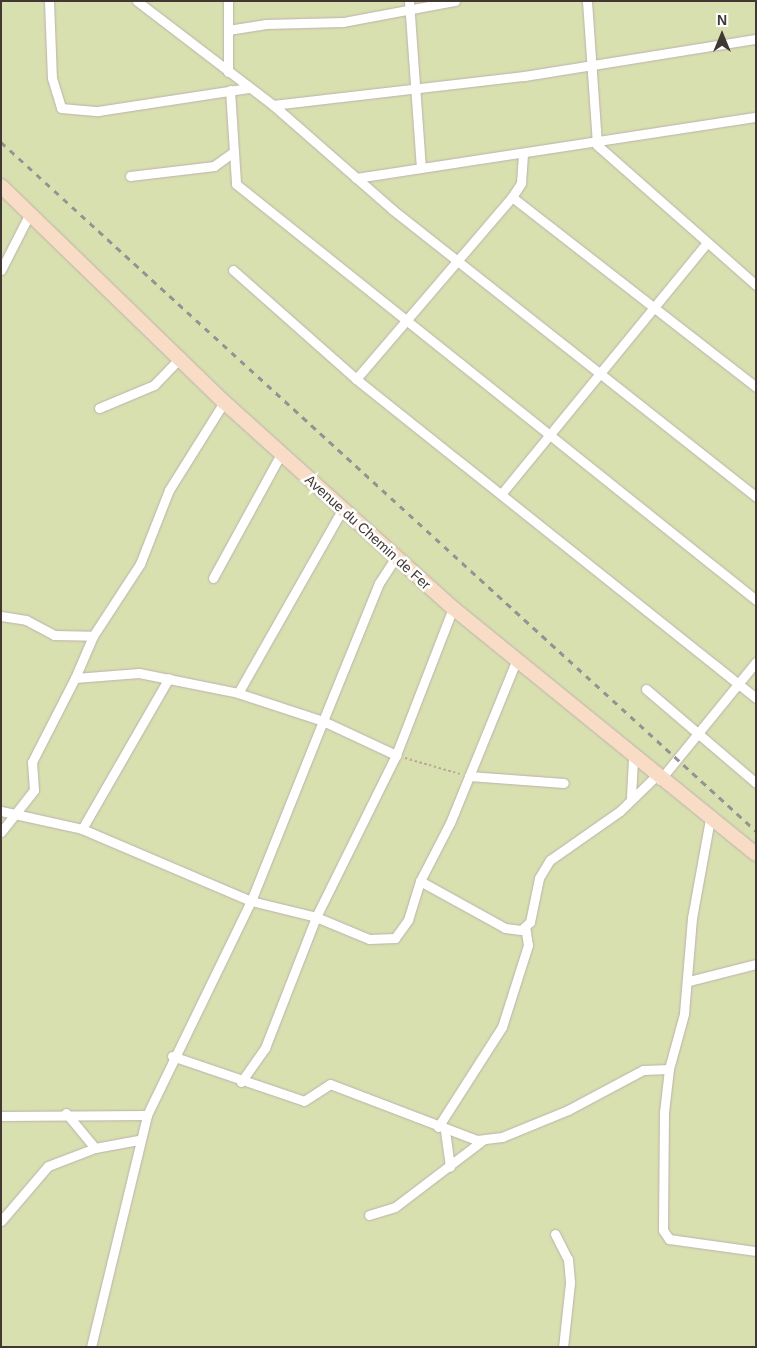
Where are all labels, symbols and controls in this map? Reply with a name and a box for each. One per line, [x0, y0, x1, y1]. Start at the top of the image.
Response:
north arrow [697, 10, 747, 60]
text: N [717, 12, 727, 28]
street label: Avenue du Chemin de Fer [302, 471, 434, 593]

